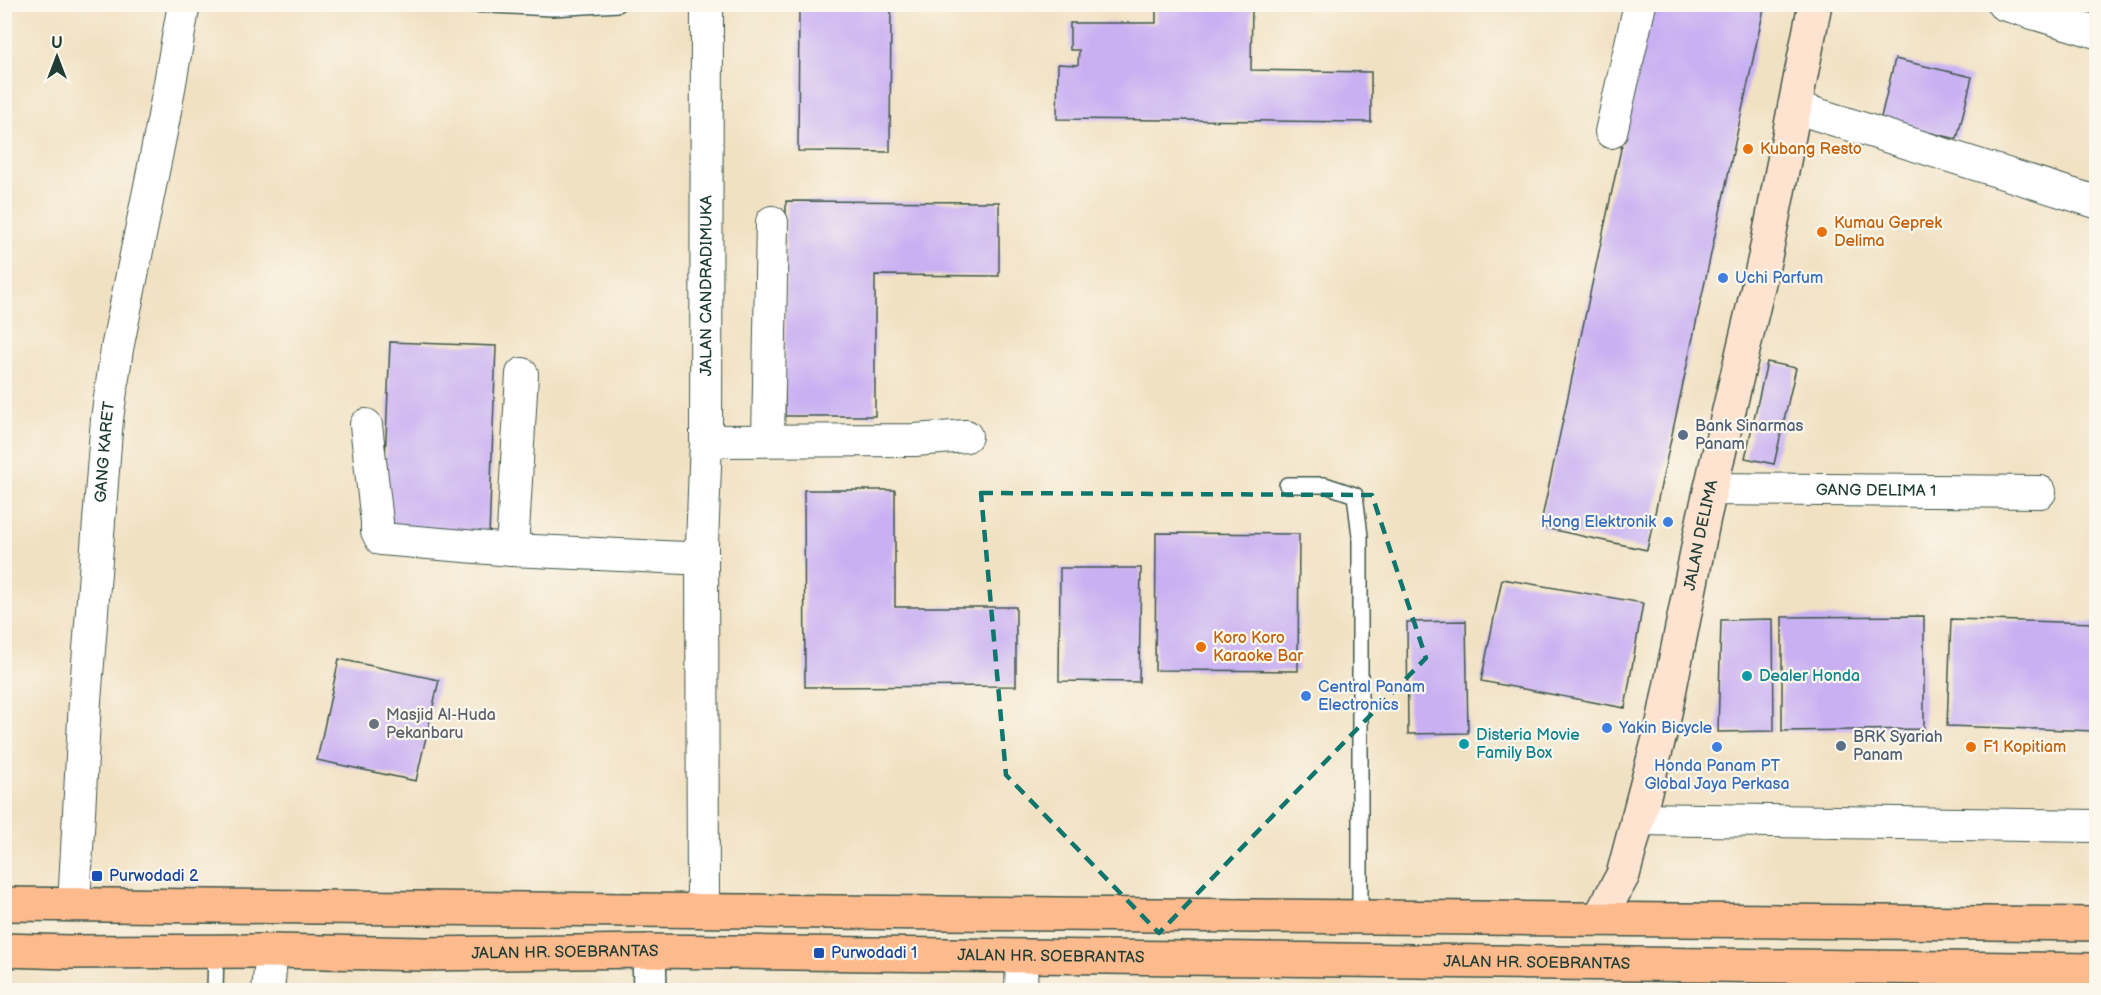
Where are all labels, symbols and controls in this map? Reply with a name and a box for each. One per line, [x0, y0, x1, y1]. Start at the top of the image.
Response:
north arrow [27, 27, 87, 87]
text: U [51, 34, 63, 53]
place label: Kubang Resto [1760, 140, 1862, 159]
marker: Kubang Resto [1741, 142, 1755, 156]
street label: JALAN CANDRADIMUKA [697, 195, 716, 376]
place label: Kumau Geprek Delima [1834, 214, 1942, 251]
marker: Kumau Geprek Delima [1815, 225, 1829, 239]
place label: Uchi Parfum [1735, 269, 1823, 288]
marker: Uchi Parfum [1716, 271, 1730, 285]
street label: GANG KARET [91, 400, 119, 503]
place label: Bank Sinarmas Panam [1695, 417, 1803, 454]
marker: Bank Sinarmas Panam [1676, 428, 1690, 442]
street label: JALAN DELIMA [1680, 478, 1722, 592]
street label: GANG DELIMA 1 [1816, 480, 1936, 501]
place label: Hong Elektronik [1541, 513, 1656, 532]
marker: Hong Elektronik [1661, 515, 1675, 529]
place label: Koro Koro Karaoke Bar [1213, 629, 1303, 666]
marker: Koro Koro Karaoke Bar [1194, 640, 1208, 654]
place label: Dealer Honda [1759, 667, 1860, 686]
marker: Dealer Honda [1740, 669, 1754, 683]
place label: Central Panam Electronics [1318, 678, 1425, 715]
marker: Central Panam Electronics [1299, 689, 1313, 703]
place label: Masjid Al-Huda Pekanbaru [386, 706, 496, 743]
marker: Masjid Al-Huda Pekanbaru [367, 717, 381, 731]
place label: Yakin Bicycle [1618, 719, 1713, 738]
marker: Yakin Bicycle [1600, 721, 1614, 735]
place label: Disteria Movie Family Box [1476, 726, 1580, 763]
place label: BRK Syariah Panam [1853, 728, 1943, 765]
marker: Disteria Movie Family Box [1457, 737, 1471, 751]
place label: F1 Kopitiam [1983, 738, 2066, 757]
marker: BRK Syariah Panam [1834, 739, 1848, 753]
marker: Honda Panam PT Global Jaya Perkasa [1710, 740, 1724, 754]
marker: F1 Kopitiam [1964, 740, 1978, 754]
place label: Honda Panam PT Global Jaya Perkasa [1644, 757, 1790, 794]
place label: Purwodadi 2 [109, 867, 199, 886]
marker: Purwodadi 2 [90, 869, 104, 883]
street label: JALAN HR. SOEBRANTAS [471, 941, 659, 963]
place label: Purwodadi 1 [831, 944, 917, 963]
marker: Purwodadi 1 [812, 946, 826, 960]
street label: JALAN HR. SOEBRANTAS [957, 946, 1145, 967]
street label: JALAN HR. SOEBRANTAS [1443, 952, 1631, 973]

